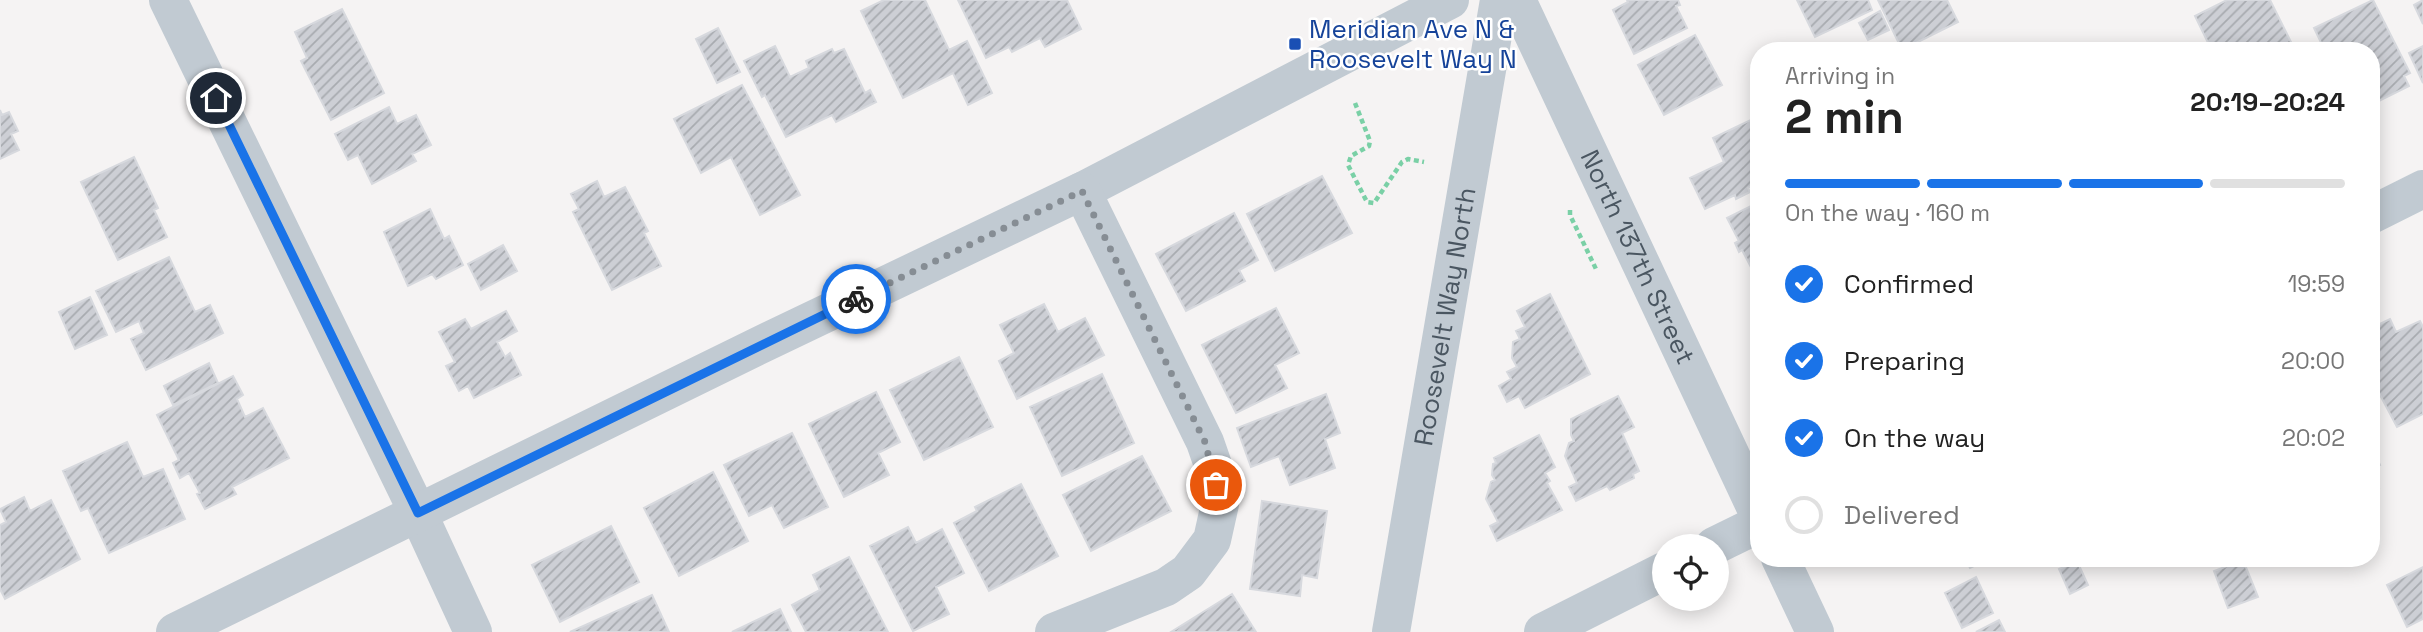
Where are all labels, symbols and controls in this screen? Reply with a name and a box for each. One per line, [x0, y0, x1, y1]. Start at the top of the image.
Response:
place label: Meridian Ave N & Roosevelt Way N [1309, 12, 1517, 76]
marker: Meridian Ave N & Roosevelt Way N [1287, 36, 1303, 52]
text: Arriving in [1785, 61, 1895, 91]
pin [186, 68, 246, 128]
icon: home [197, 79, 235, 117]
text: 20:19–20:24 [2190, 85, 2345, 119]
text: 2 min [1785, 88, 1904, 146]
street label: North 137th Street [1573, 144, 1703, 370]
street label: Roosevelt Way North [1406, 185, 1484, 448]
text: On the way · 160 m [1785, 198, 1990, 228]
courier [821, 264, 891, 334]
icon: check [1785, 265, 1823, 303]
text: Confirmed [1844, 267, 1974, 301]
text: 19:59 [2288, 269, 2345, 299]
icon: bike [837, 280, 875, 318]
icon: check [1785, 342, 1823, 380]
text: Preparing [1844, 344, 1965, 378]
text: 20:00 [2281, 346, 2345, 376]
icon: check [1785, 419, 1823, 457]
text: On the way [1844, 421, 1985, 455]
text: 20:02 [2282, 423, 2345, 453]
pin [1186, 455, 1246, 515]
icon: bag [1197, 466, 1235, 504]
text: Delivered [1844, 498, 1960, 532]
map controls [1652, 534, 1729, 611]
button: locate [1652, 534, 1729, 611]

